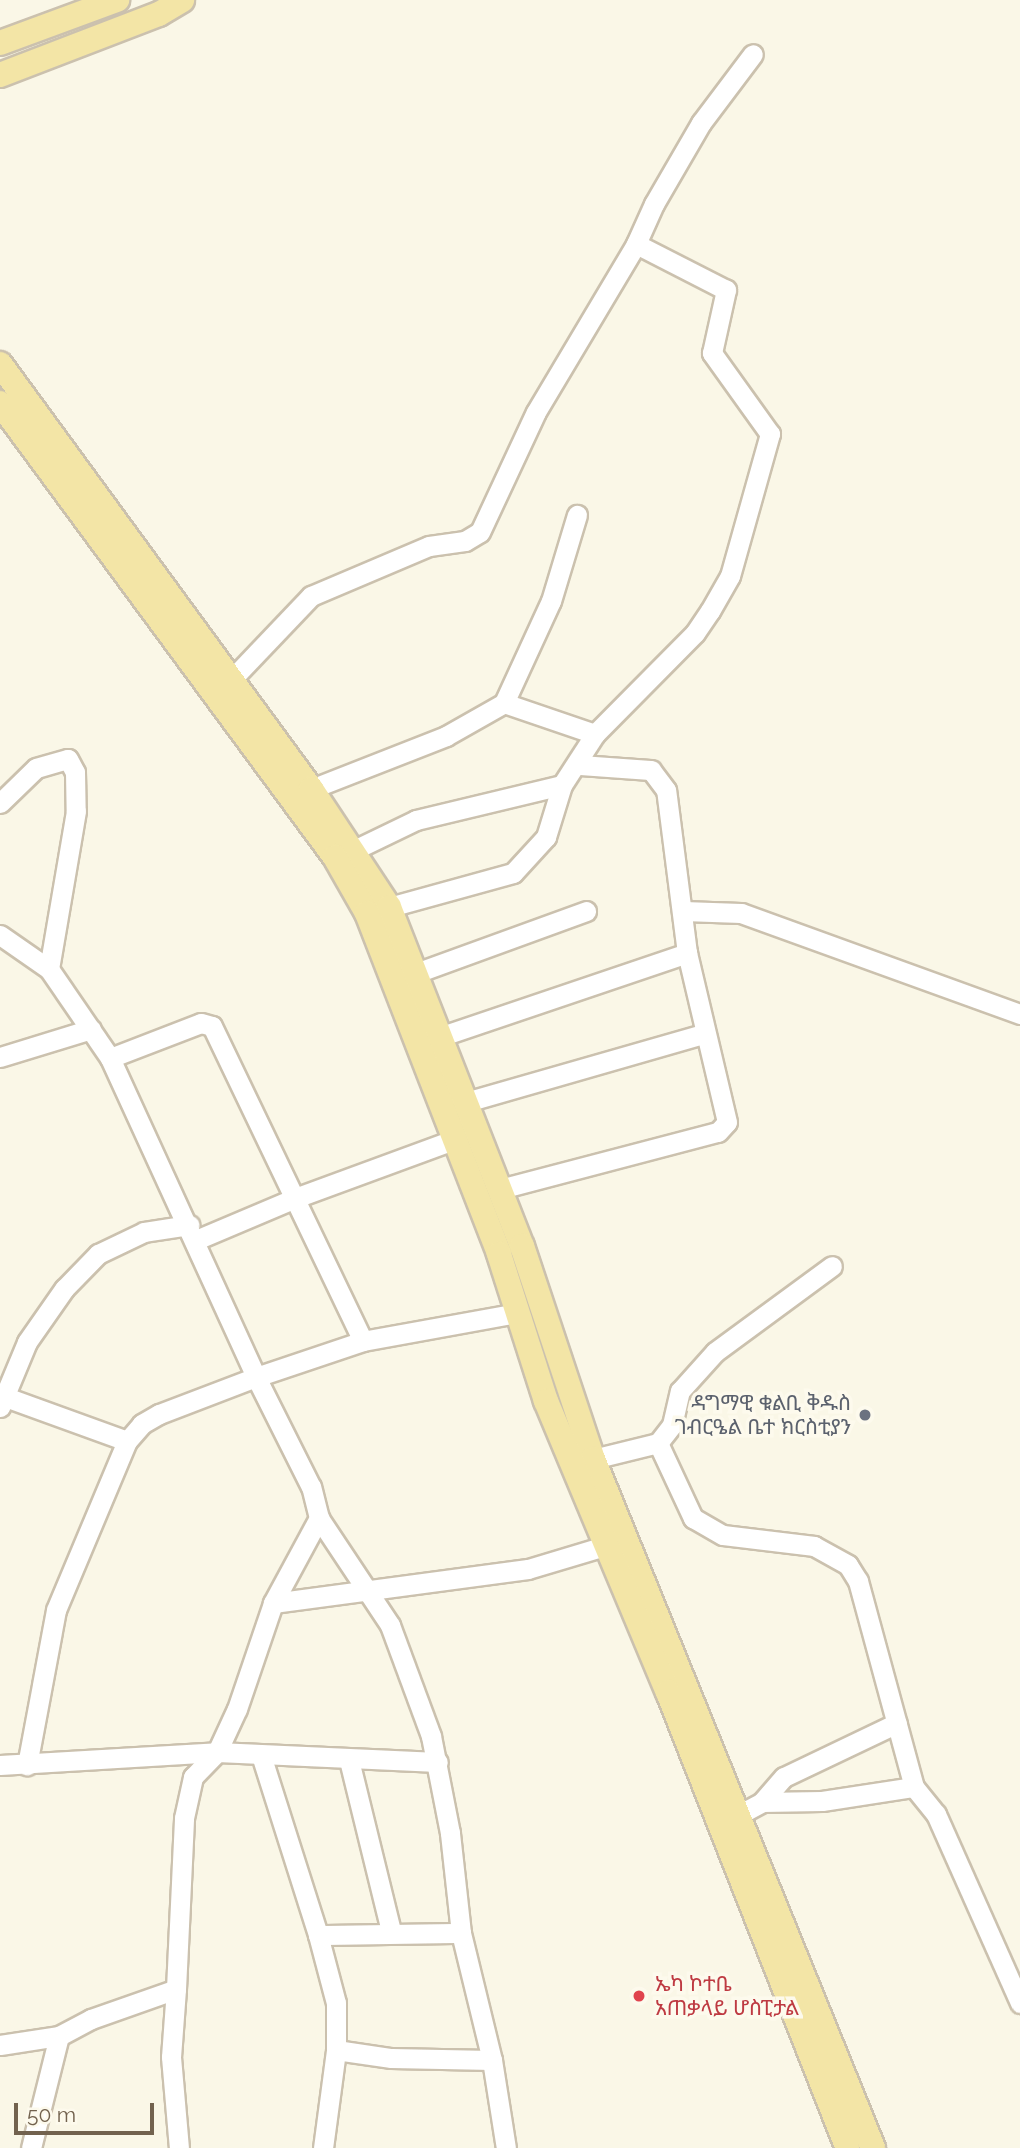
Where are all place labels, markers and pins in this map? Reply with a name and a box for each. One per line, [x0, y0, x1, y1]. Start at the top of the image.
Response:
place label: ዳግማዊ ቁልቢ ቅዱስ ገብርዔል ቤተ ክርስቲያን [675, 1390, 851, 1440]
marker: ዳግማዊ ቁልቢ ቅዱስ ገብርዔል ቤተ ክርስቲያን [857, 1407, 873, 1423]
place label: ኤካ ኮተቤ አጠቃላይ ሆስፒታል [655, 1971, 799, 2021]
marker: ኤካ ኮተቤ አጠቃላይ ሆስፒታል [629, 1986, 649, 2006]

